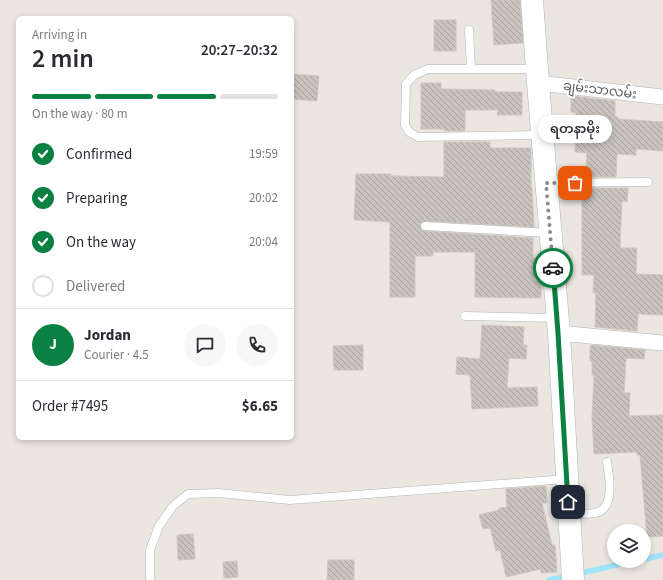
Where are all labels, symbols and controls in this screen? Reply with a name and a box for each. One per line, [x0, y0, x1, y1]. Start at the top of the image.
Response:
text: Arriving in [32, 26, 87, 44]
text: 2 min [32, 40, 94, 77]
text: 20:27–20:32 [201, 40, 278, 61]
street label: ချမ်းသာလမ်း [562, 77, 638, 104]
text: On the way · 80 m [32, 105, 127, 123]
callout: ရတနာမိုး [538, 115, 612, 143]
text: ရတနာမိုး [550, 120, 600, 138]
icon: check [32, 143, 54, 165]
text: Confirmed [66, 144, 132, 165]
text: 19:59 [249, 145, 278, 163]
pin [558, 166, 592, 200]
icon: bag [564, 172, 586, 194]
icon: check [32, 187, 54, 209]
text: Preparing [66, 188, 127, 209]
text: 20:02 [249, 189, 278, 207]
icon: check [32, 231, 54, 253]
text: On the way [66, 232, 136, 253]
text: 20:04 [249, 233, 278, 251]
courier [533, 248, 573, 288]
icon: car [542, 257, 564, 279]
text: Delivered [66, 276, 125, 297]
button: chat [184, 324, 226, 366]
button: phone [236, 324, 278, 366]
text: Jordan [84, 325, 131, 346]
text: J [49, 334, 57, 355]
text: Courier · 4.5 [84, 346, 149, 364]
text: Order #7495 [32, 396, 108, 417]
text: $6.65 [242, 396, 278, 417]
pin [551, 485, 585, 519]
icon: home [557, 491, 579, 513]
map controls [607, 524, 651, 568]
button: layers [607, 524, 651, 568]

